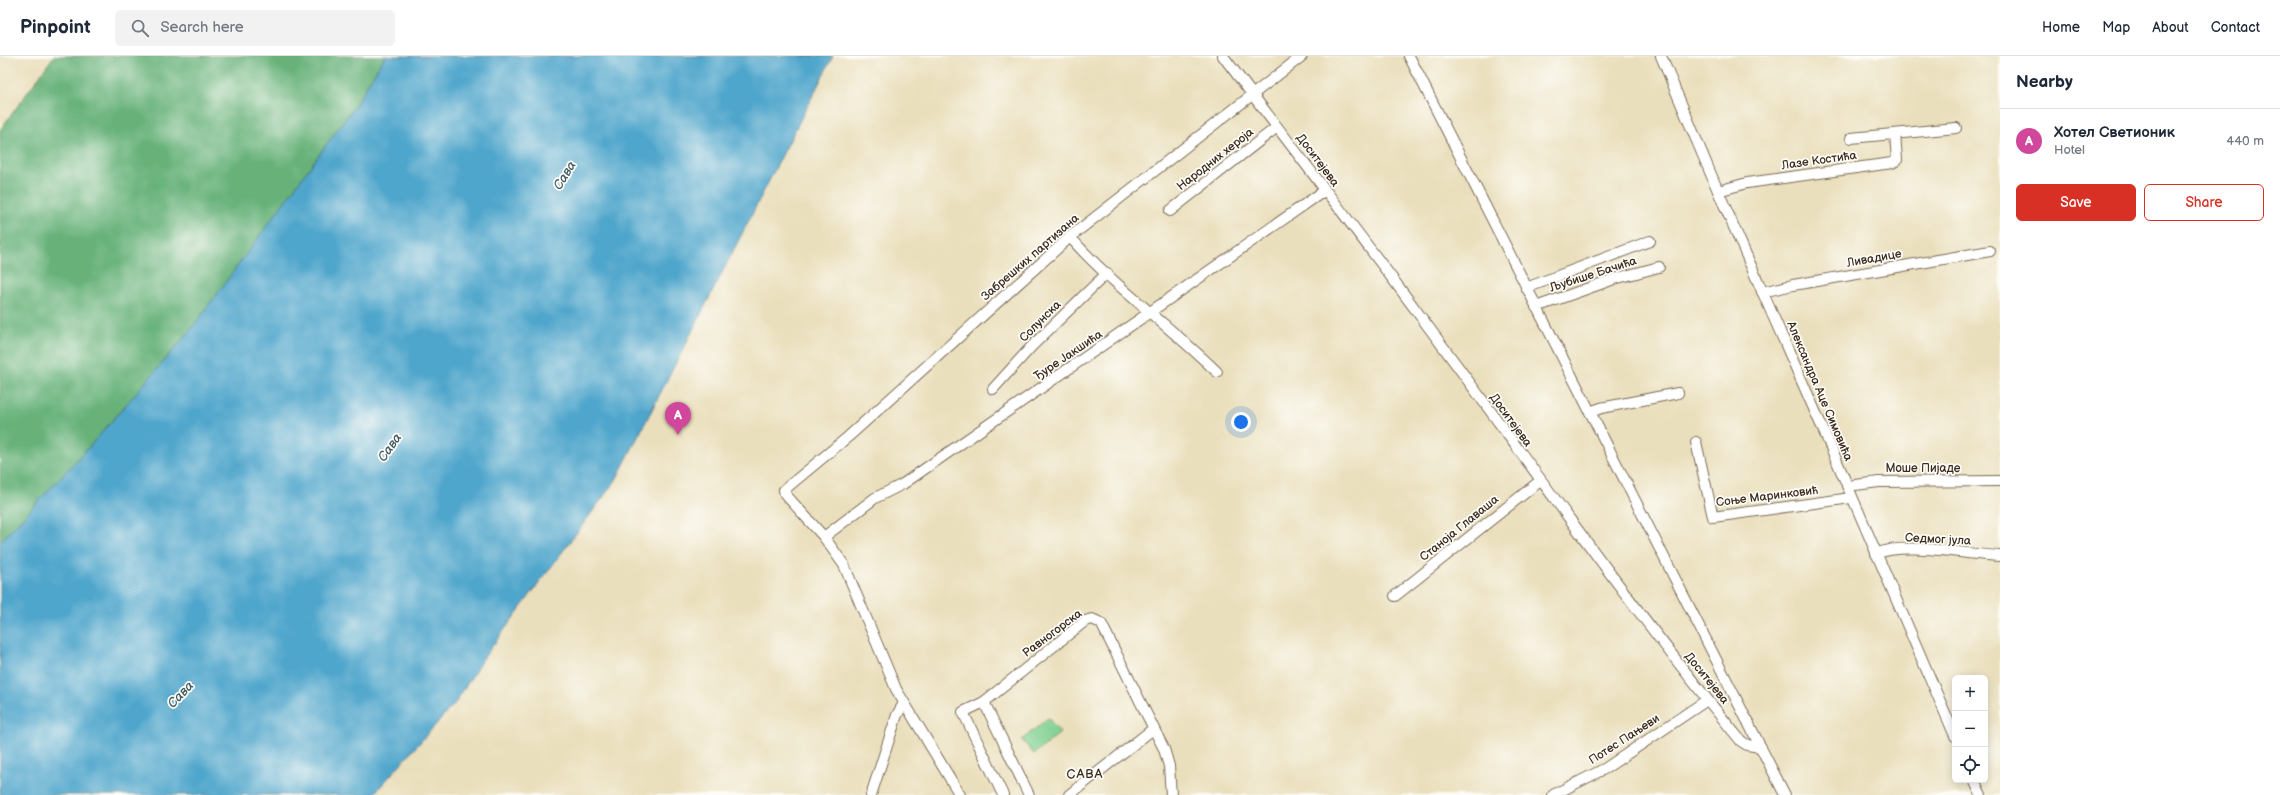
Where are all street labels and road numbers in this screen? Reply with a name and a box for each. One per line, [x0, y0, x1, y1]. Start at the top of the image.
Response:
street label: Народних хероја [1174, 125, 1257, 194]
street label: Доситејева [1293, 131, 1342, 190]
street label: Лазе Костића [1780, 148, 1858, 173]
street label: Забрешких партизана [978, 211, 1082, 304]
street label: Ливадице [1844, 246, 1903, 271]
street label: Љубише Бачића [1547, 253, 1639, 296]
street label: Солунска [1016, 297, 1064, 345]
street label: Александра Аце Симовића [1783, 318, 1856, 463]
street label: Ђуре Јакшића [1031, 327, 1105, 384]
street label: Доситејева [1486, 391, 1535, 450]
street label: Моше Пијаде [1886, 461, 1961, 476]
street label: Соње Маринковић [1715, 483, 1819, 510]
street label: Станоја Главаша [1417, 492, 1502, 565]
street label: Седмог јула [1904, 530, 1972, 549]
street label: Равногорска [1020, 606, 1085, 661]
street label: Доситејева [1681, 649, 1732, 707]
street label: Потес Пањеви [1586, 711, 1663, 768]

